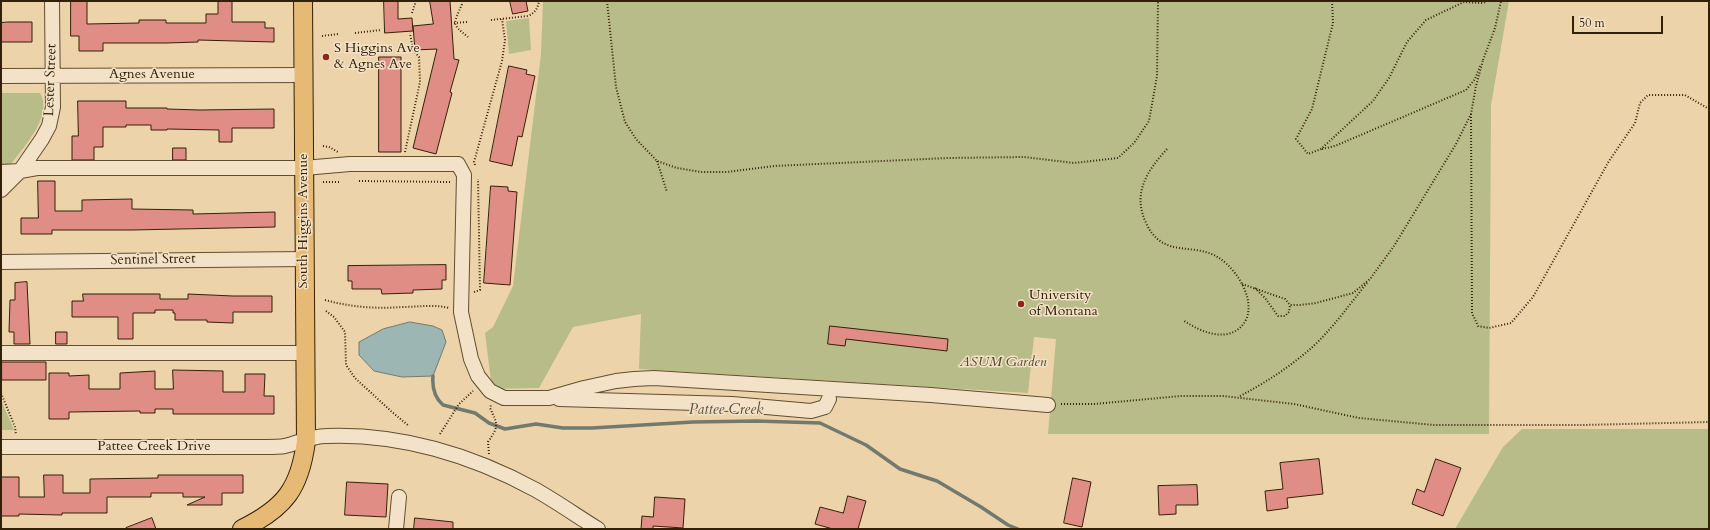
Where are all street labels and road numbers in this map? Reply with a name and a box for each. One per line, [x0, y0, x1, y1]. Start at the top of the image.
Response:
street label: Lester Street [41, 43, 61, 117]
street label: Agnes Avenue [109, 67, 195, 83]
street label: South Higgins Avenue [296, 153, 312, 289]
street label: Sentinel Street [110, 251, 196, 269]
street label: Pattee Creek Drive [97, 439, 211, 455]

